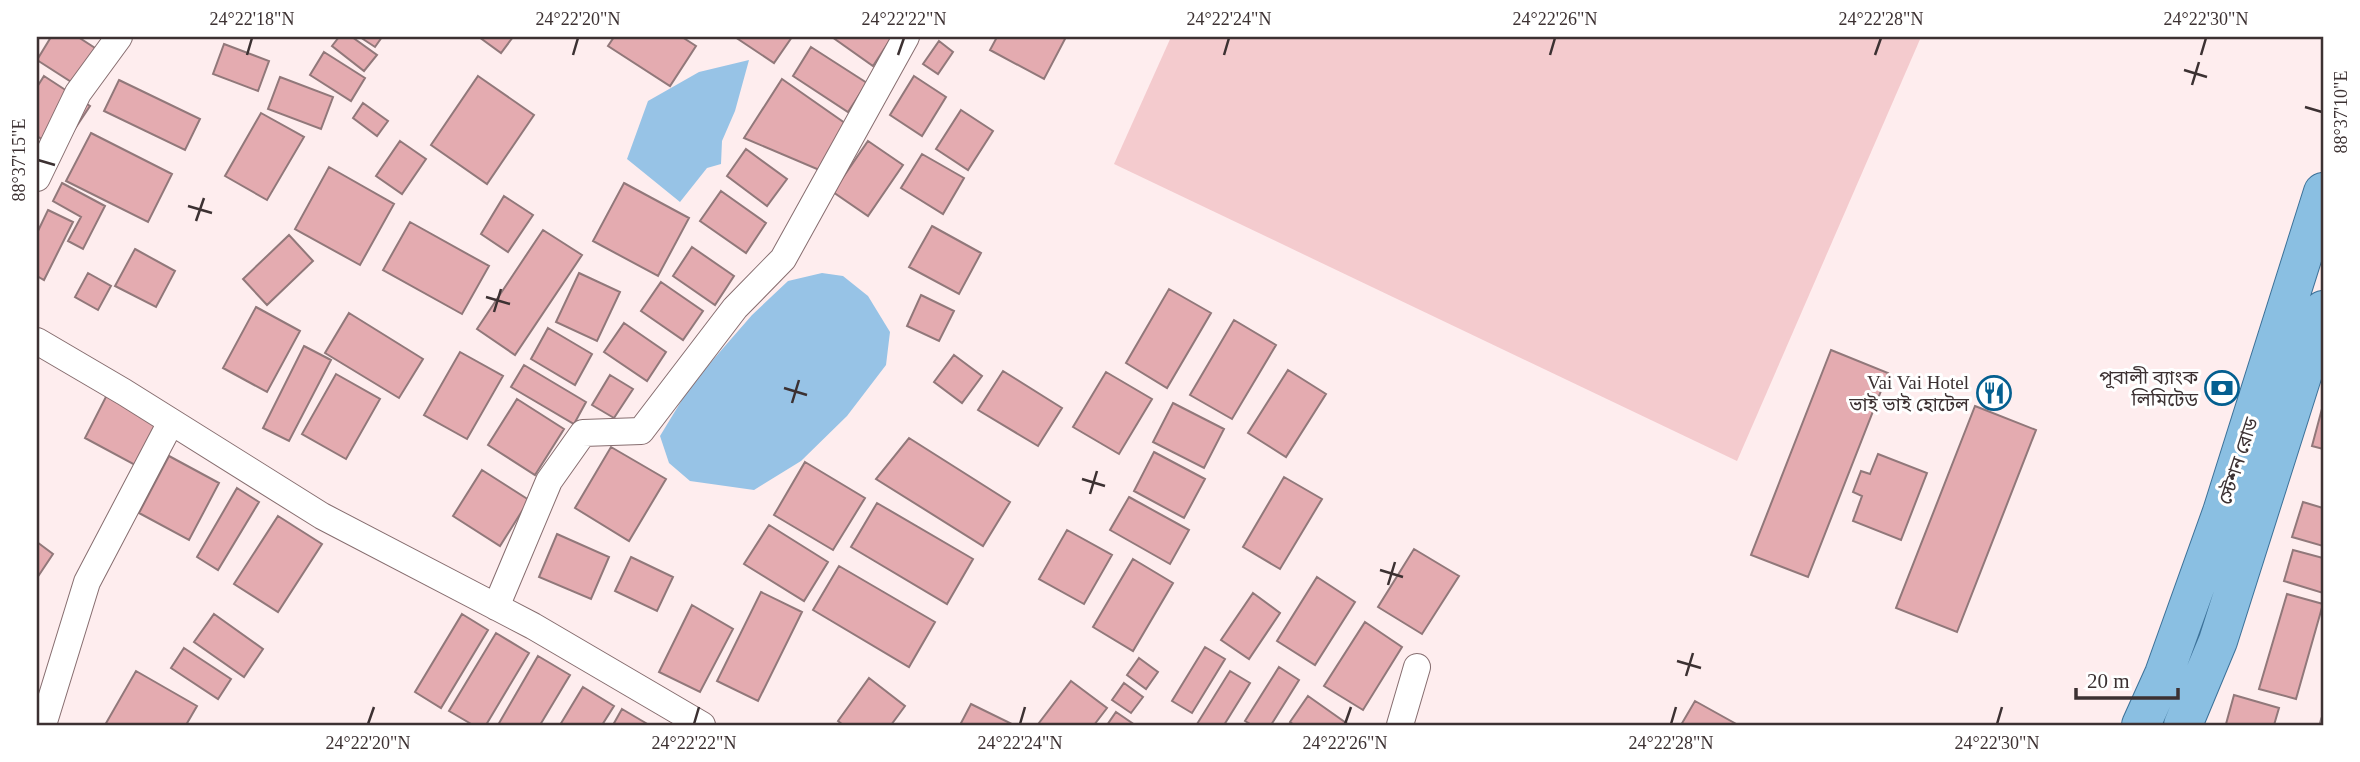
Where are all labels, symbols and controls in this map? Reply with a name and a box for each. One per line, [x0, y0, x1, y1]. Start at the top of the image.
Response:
text: 24°22'18"N [210, 9, 294, 29]
text: 24°22'20"N [536, 9, 620, 29]
text: 24°22'22"N [862, 9, 946, 29]
text: 24°22'24"N [1187, 9, 1271, 29]
text: 24°22'26"N [1513, 9, 1597, 29]
text: 24°22'28"N [1839, 9, 1923, 29]
text: 24°22'30"N [2164, 9, 2248, 29]
text: 88°37'10"E [2331, 71, 2351, 153]
text: 88°37'15"E [9, 119, 29, 201]
place label: পূবালী ব্যাংক লিমিটেড [2099, 366, 2199, 410]
bank icon: পূবালী ব্যাংক লিমিটেড [2203, 369, 2241, 407]
place label: Vai Vai Hotel ভাই ভাই হোটেল [1848, 372, 1970, 415]
restaurant icon: Vai Vai Hotel ভাই ভাই হোটেল [1975, 374, 2013, 412]
street label: স্টেশন রোড [2213, 414, 2262, 507]
scale bar [2076, 657, 2178, 701]
text: 20 m [2087, 669, 2130, 693]
text: 24°22'20"N [326, 733, 410, 753]
text: 24°22'22"N [652, 733, 736, 753]
text: 24°22'24"N [978, 733, 1062, 753]
text: 24°22'26"N [1303, 733, 1387, 753]
text: 24°22'28"N [1629, 733, 1713, 753]
text: 24°22'30"N [1955, 733, 2039, 753]

